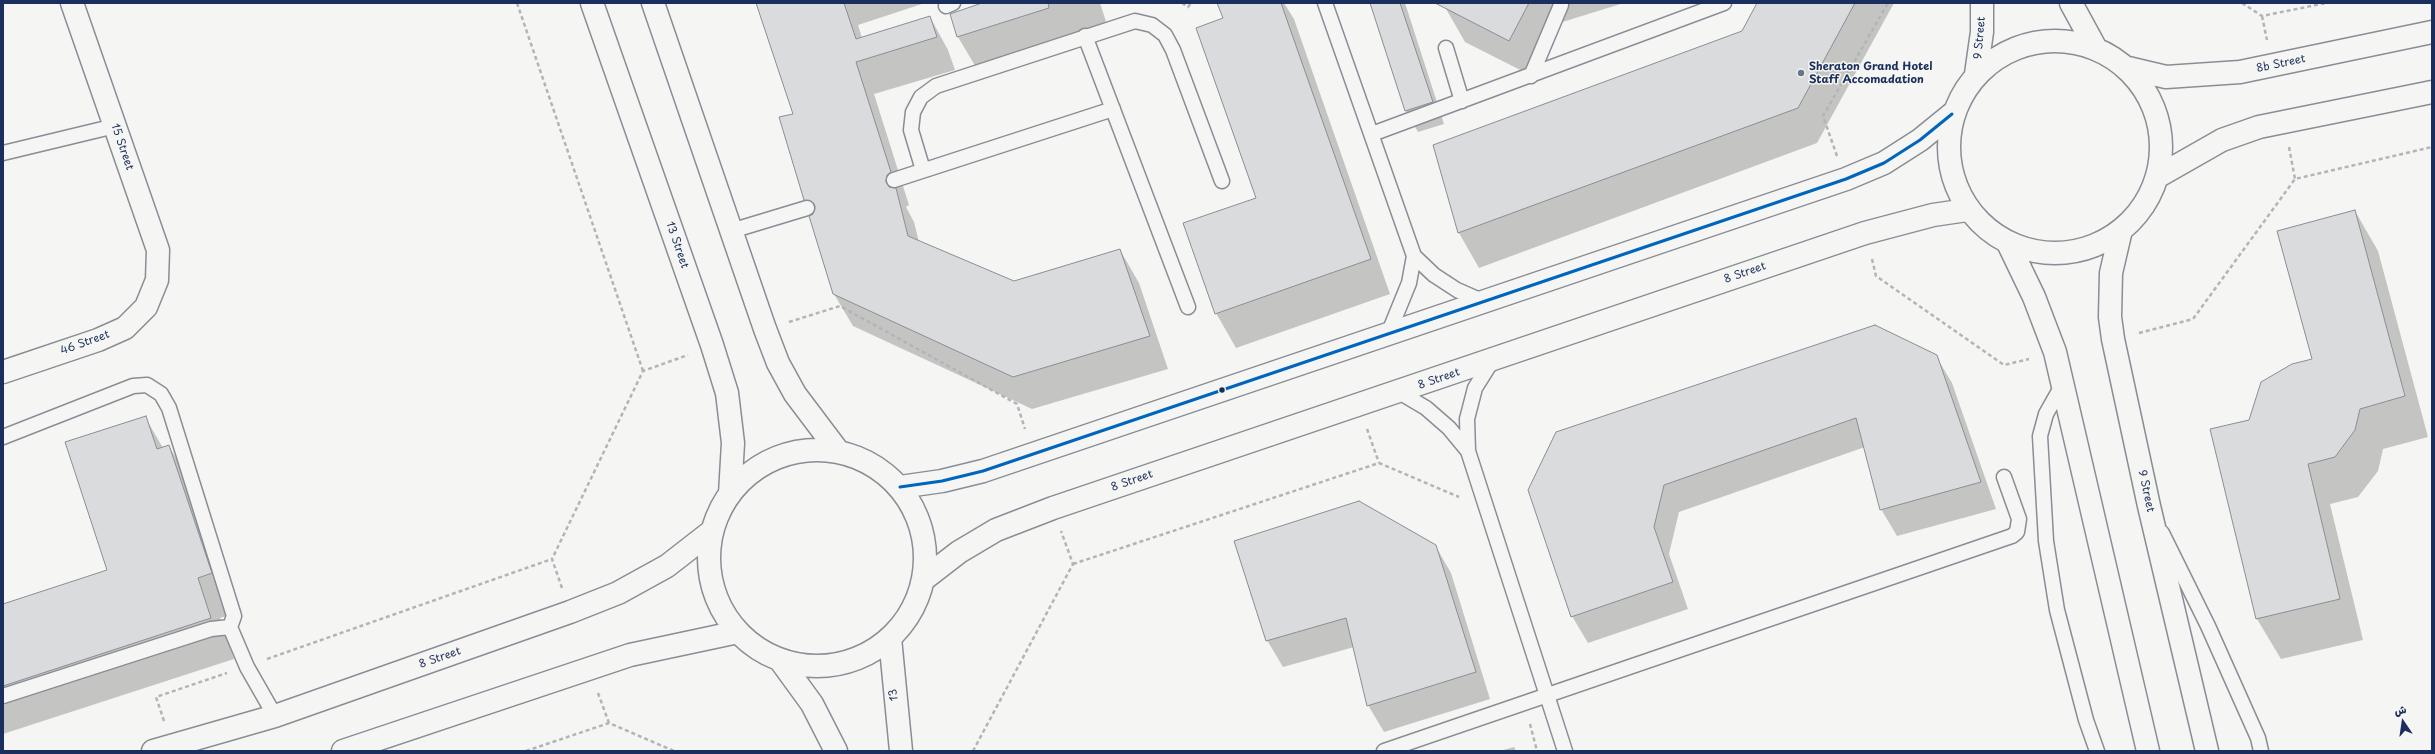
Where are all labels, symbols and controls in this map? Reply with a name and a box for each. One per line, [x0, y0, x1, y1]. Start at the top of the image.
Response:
street label: 9 Street [1972, 16, 1988, 60]
street label: 8b Street [2255, 52, 2307, 76]
place label: Sheraton Grand Hotel Staff Accomadation [1809, 60, 1932, 86]
marker: Sheraton Grand Hotel Staff Accomadation [1796, 68, 1806, 78]
street label: 15 Street [108, 122, 136, 172]
street label: 13 Street [663, 220, 691, 270]
street label: 8 Street [1722, 260, 1768, 286]
street label: 46 Street [59, 328, 111, 358]
street label: 8 Street [1416, 366, 1462, 392]
unlabelled marker [1217, 385, 1227, 395]
street label: 8 Street [1109, 468, 1155, 494]
street label: 9 Street [2135, 469, 2157, 513]
street label: 8 Street [417, 645, 463, 671]
street label: 13 [887, 688, 901, 702]
text: ش [2392, 700, 2408, 719]
north arrow [2383, 702, 2423, 742]

